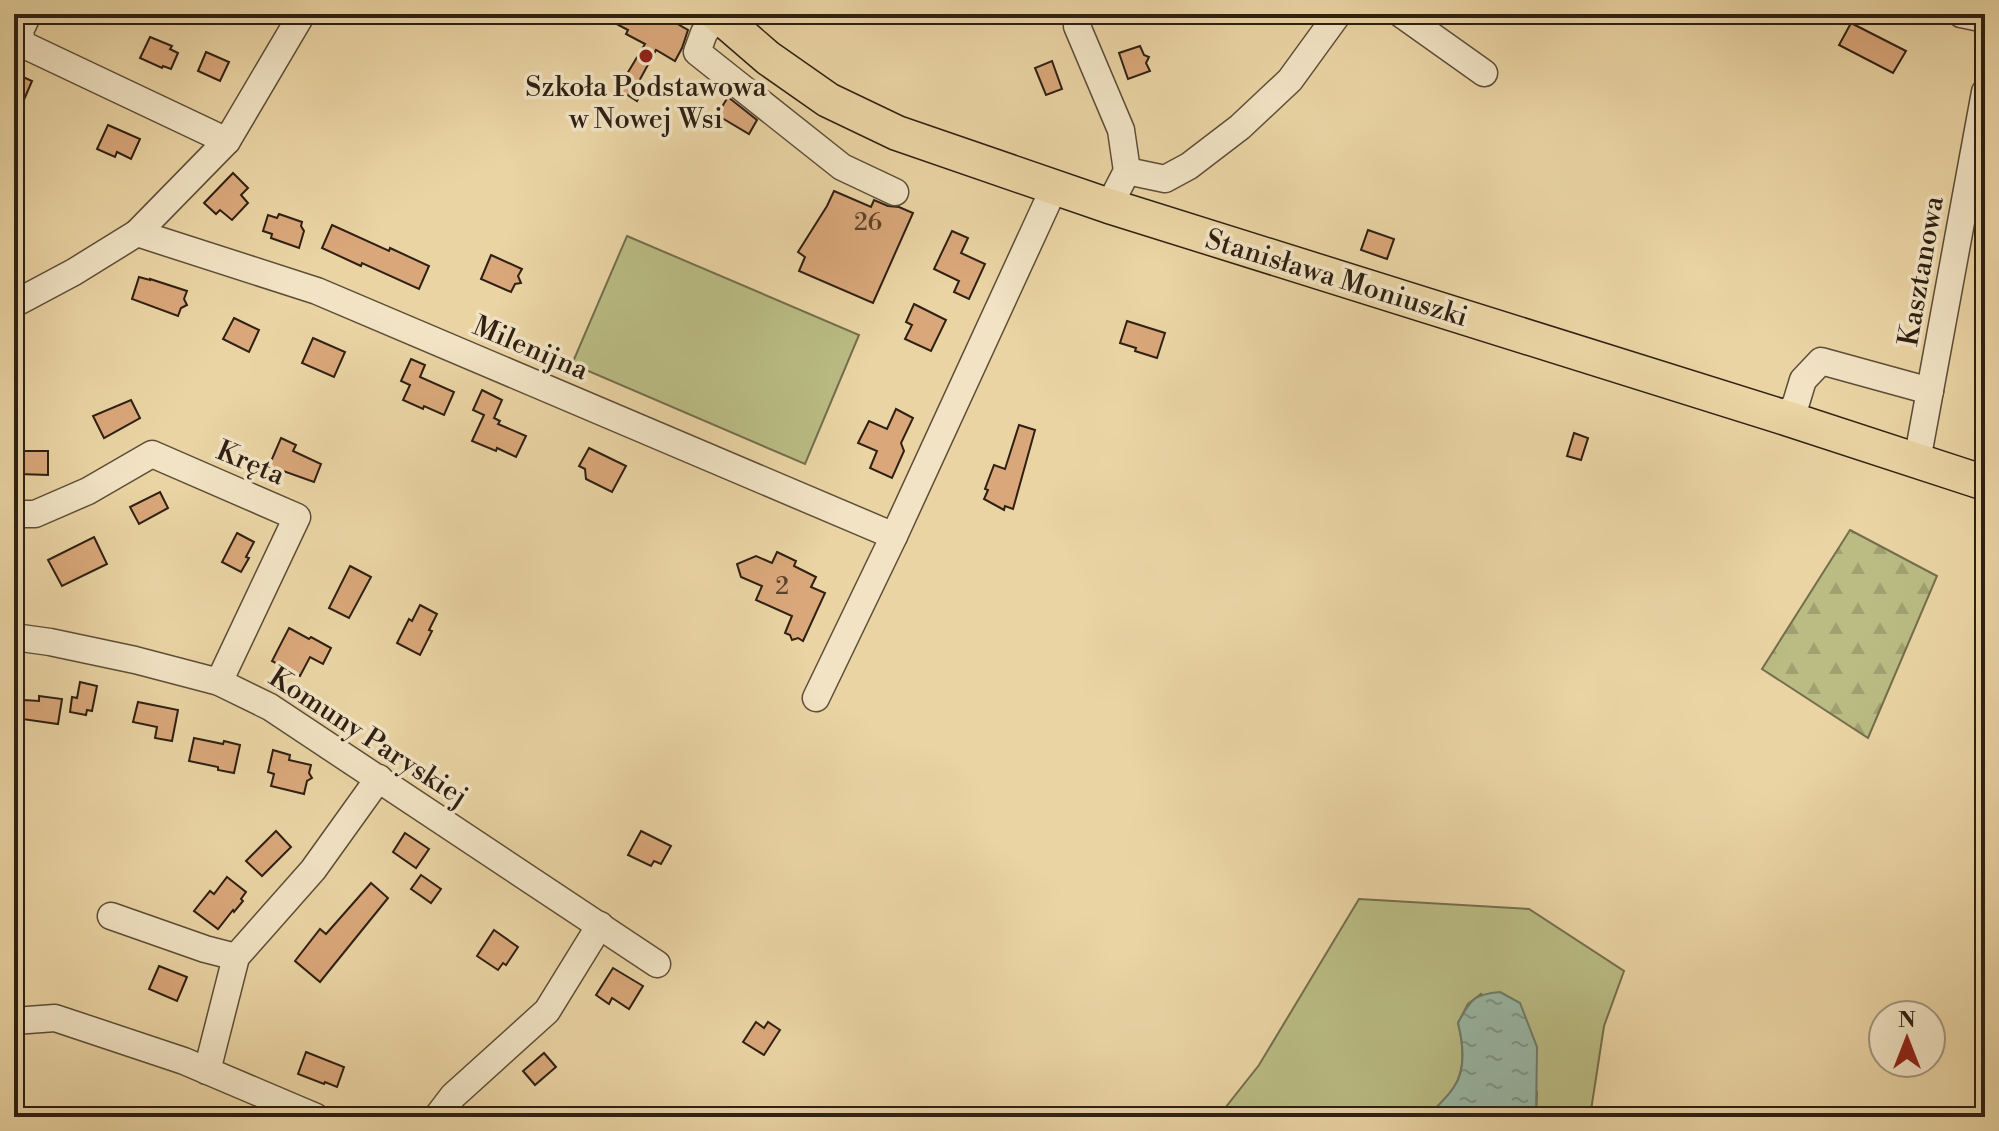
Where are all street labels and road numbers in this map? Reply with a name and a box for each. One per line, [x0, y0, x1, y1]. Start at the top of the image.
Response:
street label: Kasztanowa [1891, 193, 1952, 349]
street label: Stanisława Moniuszki [1201, 222, 1472, 335]
street label: Milenijna [467, 308, 594, 389]
street label: Kręta [211, 433, 291, 494]
street label: Komuny Paryskiej [262, 660, 474, 815]

